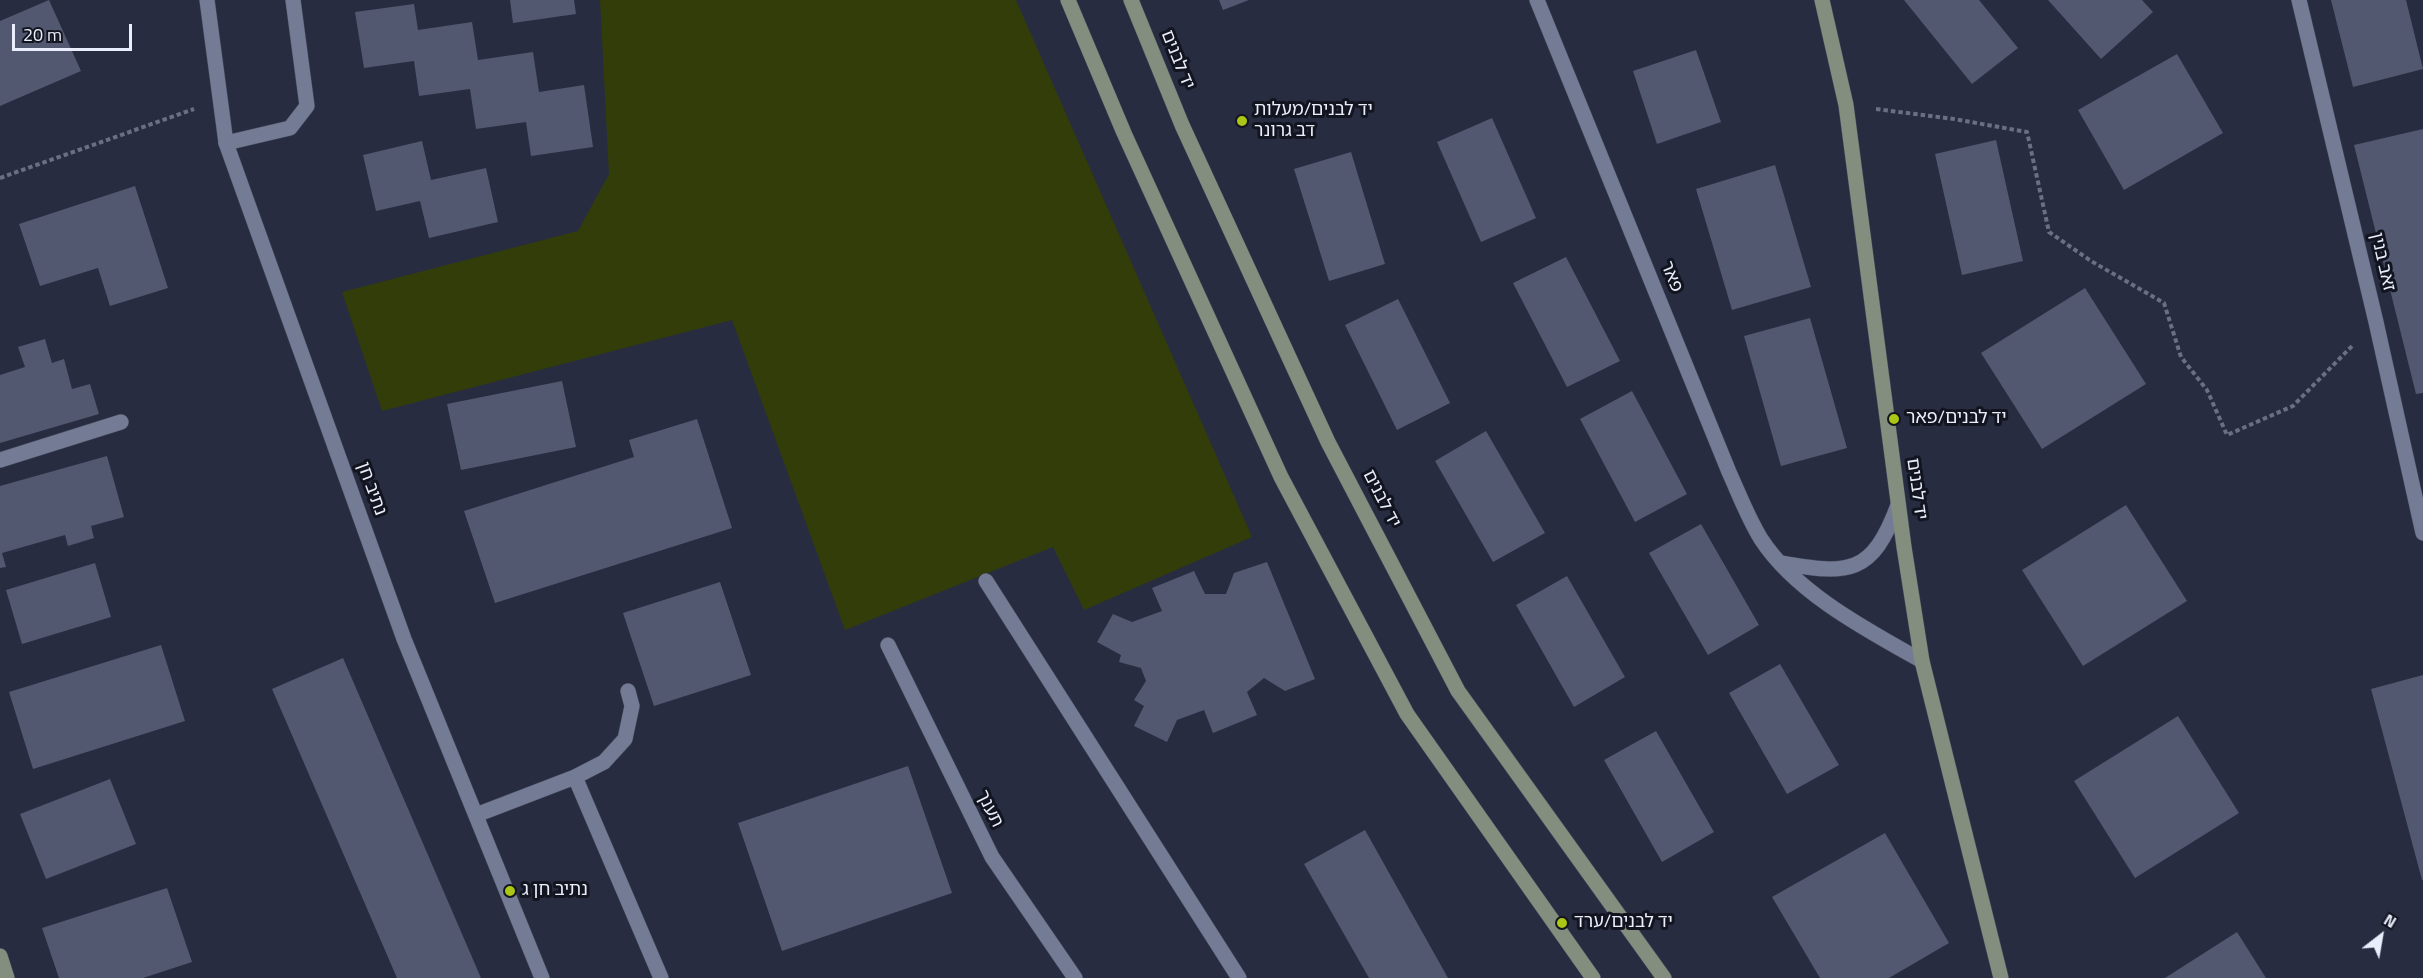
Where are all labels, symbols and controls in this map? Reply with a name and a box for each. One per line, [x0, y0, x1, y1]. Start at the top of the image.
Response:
scale bar [15, 12, 135, 50]
text: 20 m [23, 21, 62, 48]
street label: יד לבנים [1155, 27, 1199, 93]
place label: יד לבנים/מעלות דב גרונר [1254, 100, 1373, 142]
marker: יד לבנים/מעלות דב גרונר [1235, 114, 1249, 128]
street label: זאב בנין [2365, 230, 2399, 294]
street label: פאר [1655, 258, 1687, 296]
place label: יד לבנים/פאר [1906, 408, 2007, 430]
marker: יד לבנים/פאר [1887, 412, 1901, 426]
street label: יד לבנים [1901, 457, 1931, 521]
street label: נתיב חן [351, 459, 391, 519]
street label: יד לבנים [1357, 467, 1405, 531]
street label: תענך [971, 787, 1007, 831]
place label: נתיב חן ג [522, 880, 588, 902]
marker: נתיב חן ג [503, 884, 517, 898]
north arrow [2351, 906, 2411, 966]
text: N [2379, 907, 2401, 934]
place label: יד לבנים/ערד [1574, 912, 1673, 934]
marker: יד לבנים/ערד [1555, 916, 1569, 930]

